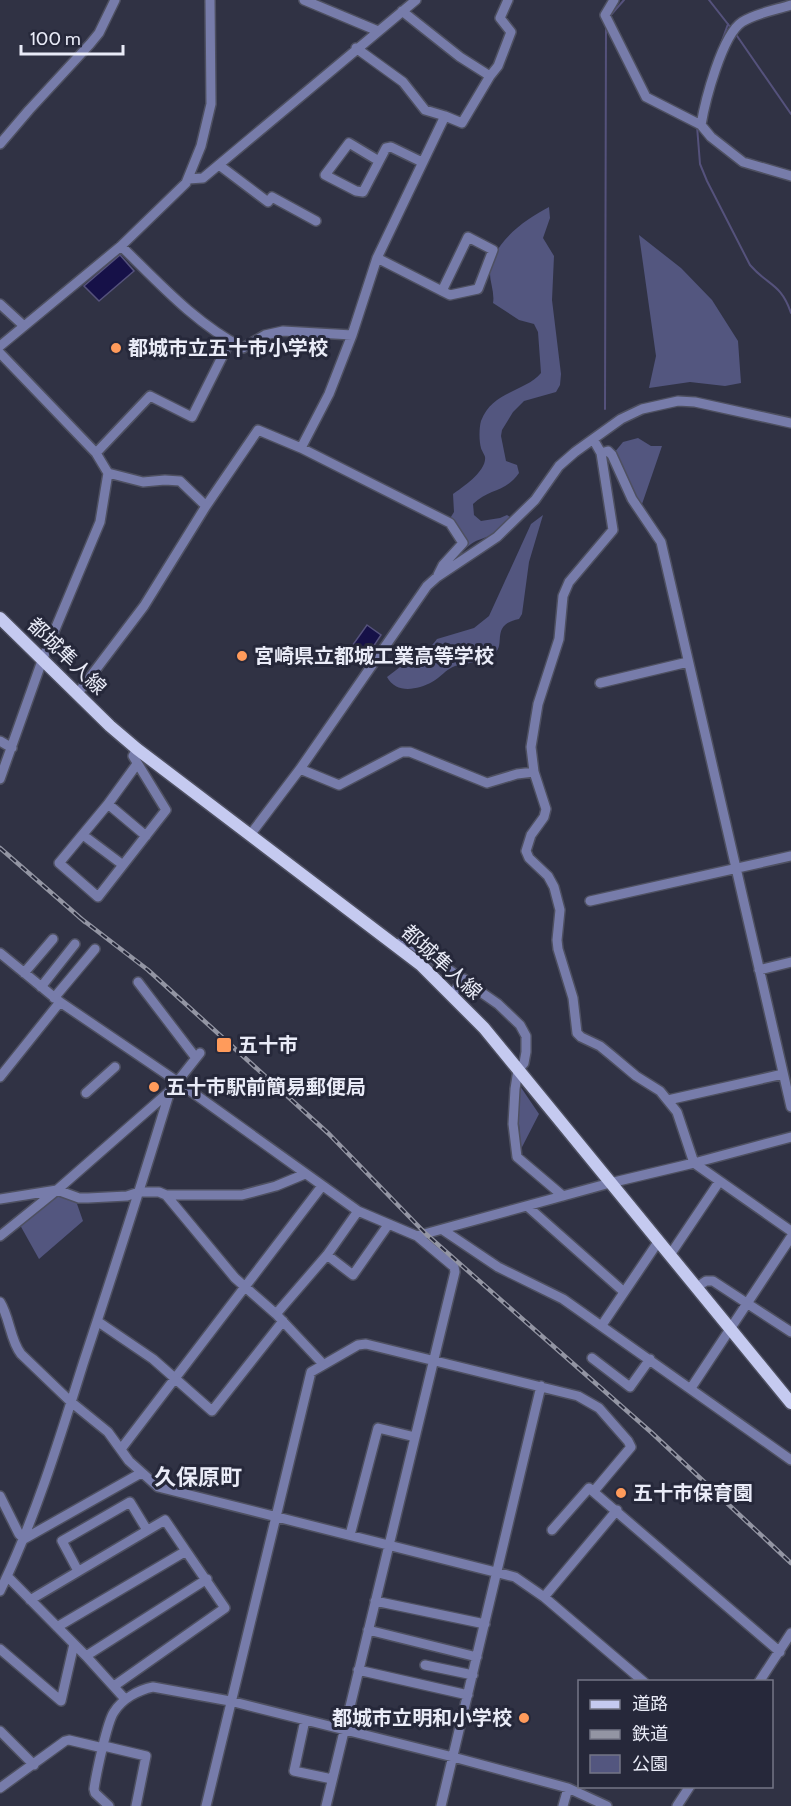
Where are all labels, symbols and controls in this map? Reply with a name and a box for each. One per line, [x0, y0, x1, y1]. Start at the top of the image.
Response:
scale bar [21, 18, 123, 56]
text: 100 m [30, 28, 81, 50]
place label: 都城市立五十市小学校 [128, 336, 328, 360]
marker: 都城市立五十市小学校 [109, 341, 123, 355]
street label: 都城隼人線 [23, 613, 111, 699]
place label: 宮崎県立都城工業高等学校 [254, 644, 494, 668]
marker: 宮崎県立都城工業高等学校 [235, 649, 249, 663]
street label: 都城隼人線 [397, 920, 487, 1004]
place label: 五十市 [238, 1033, 298, 1057]
marker: 五十市 [215, 1036, 233, 1054]
place label: 五十市駅前簡易郵便局 [166, 1075, 366, 1099]
marker: 五十市駅前簡易郵便局 [147, 1080, 161, 1094]
district label: 久保原町 [154, 1464, 242, 1491]
place label: 五十市保育園 [633, 1481, 753, 1505]
marker: 五十市保育園 [614, 1486, 628, 1500]
legend [578, 1680, 773, 1788]
text: 道路 [632, 1693, 668, 1715]
place label: 都城市立明和小学校 [332, 1706, 512, 1730]
marker: 都城市立明和小学校 [517, 1711, 531, 1725]
text: 鉄道 [632, 1723, 668, 1745]
text: 公園 [632, 1753, 668, 1775]

